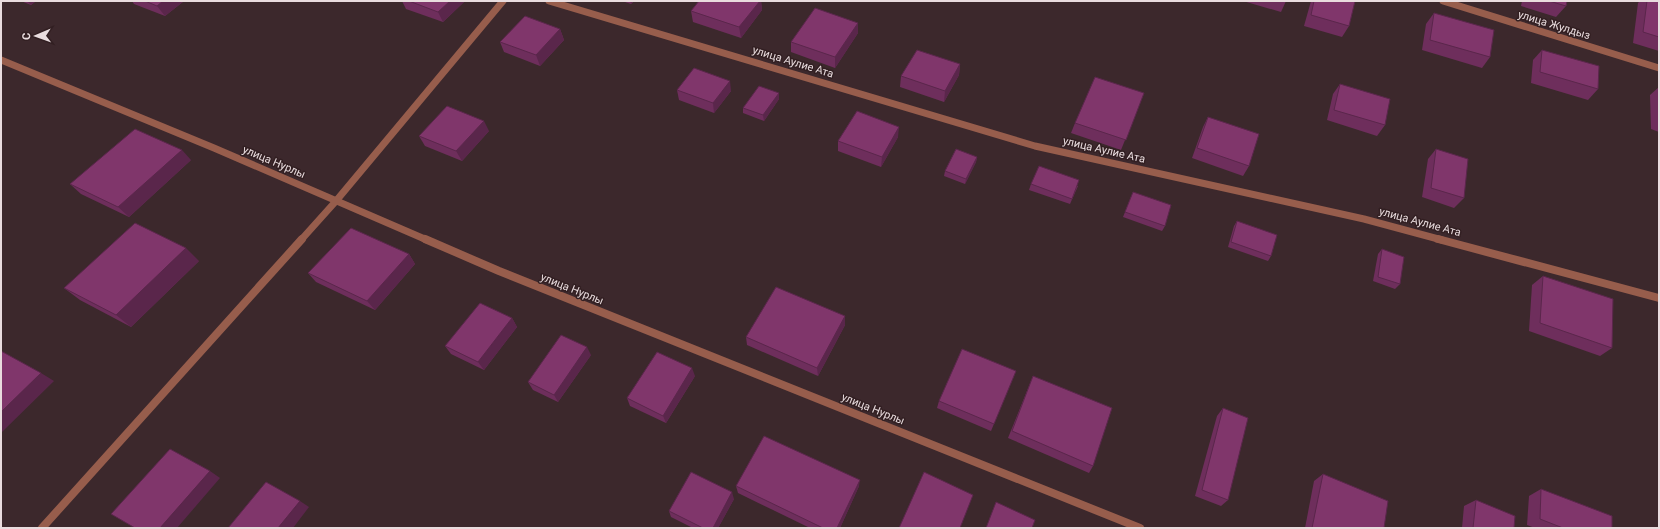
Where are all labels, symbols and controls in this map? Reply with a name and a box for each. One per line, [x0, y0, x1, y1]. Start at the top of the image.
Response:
street label: улица Жулдыз [1516, 8, 1592, 42]
north arrow [16, 16, 56, 56]
text: С [20, 33, 33, 40]
street label: улица Аулие Ата [751, 43, 835, 81]
street label: улица Аулие Ата [1062, 134, 1146, 166]
street label: улица Нурлы [241, 143, 307, 181]
street label: улица Аулие Ата [1378, 205, 1462, 239]
street label: улица Нурлы [539, 270, 605, 308]
street label: улица Нурлы [840, 390, 906, 428]

